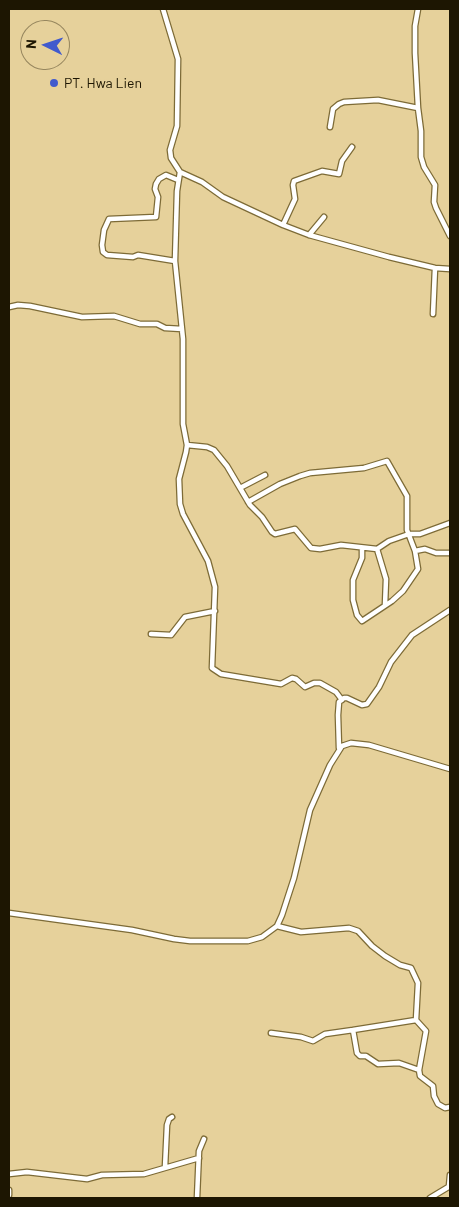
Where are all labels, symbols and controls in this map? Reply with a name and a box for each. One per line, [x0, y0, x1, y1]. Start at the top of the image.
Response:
north arrow [20, 20, 70, 70]
text: N [22, 39, 39, 49]
place label: PT. Hwa Lien [64, 75, 142, 91]
marker: PT. Hwa Lien [48, 77, 60, 89]

